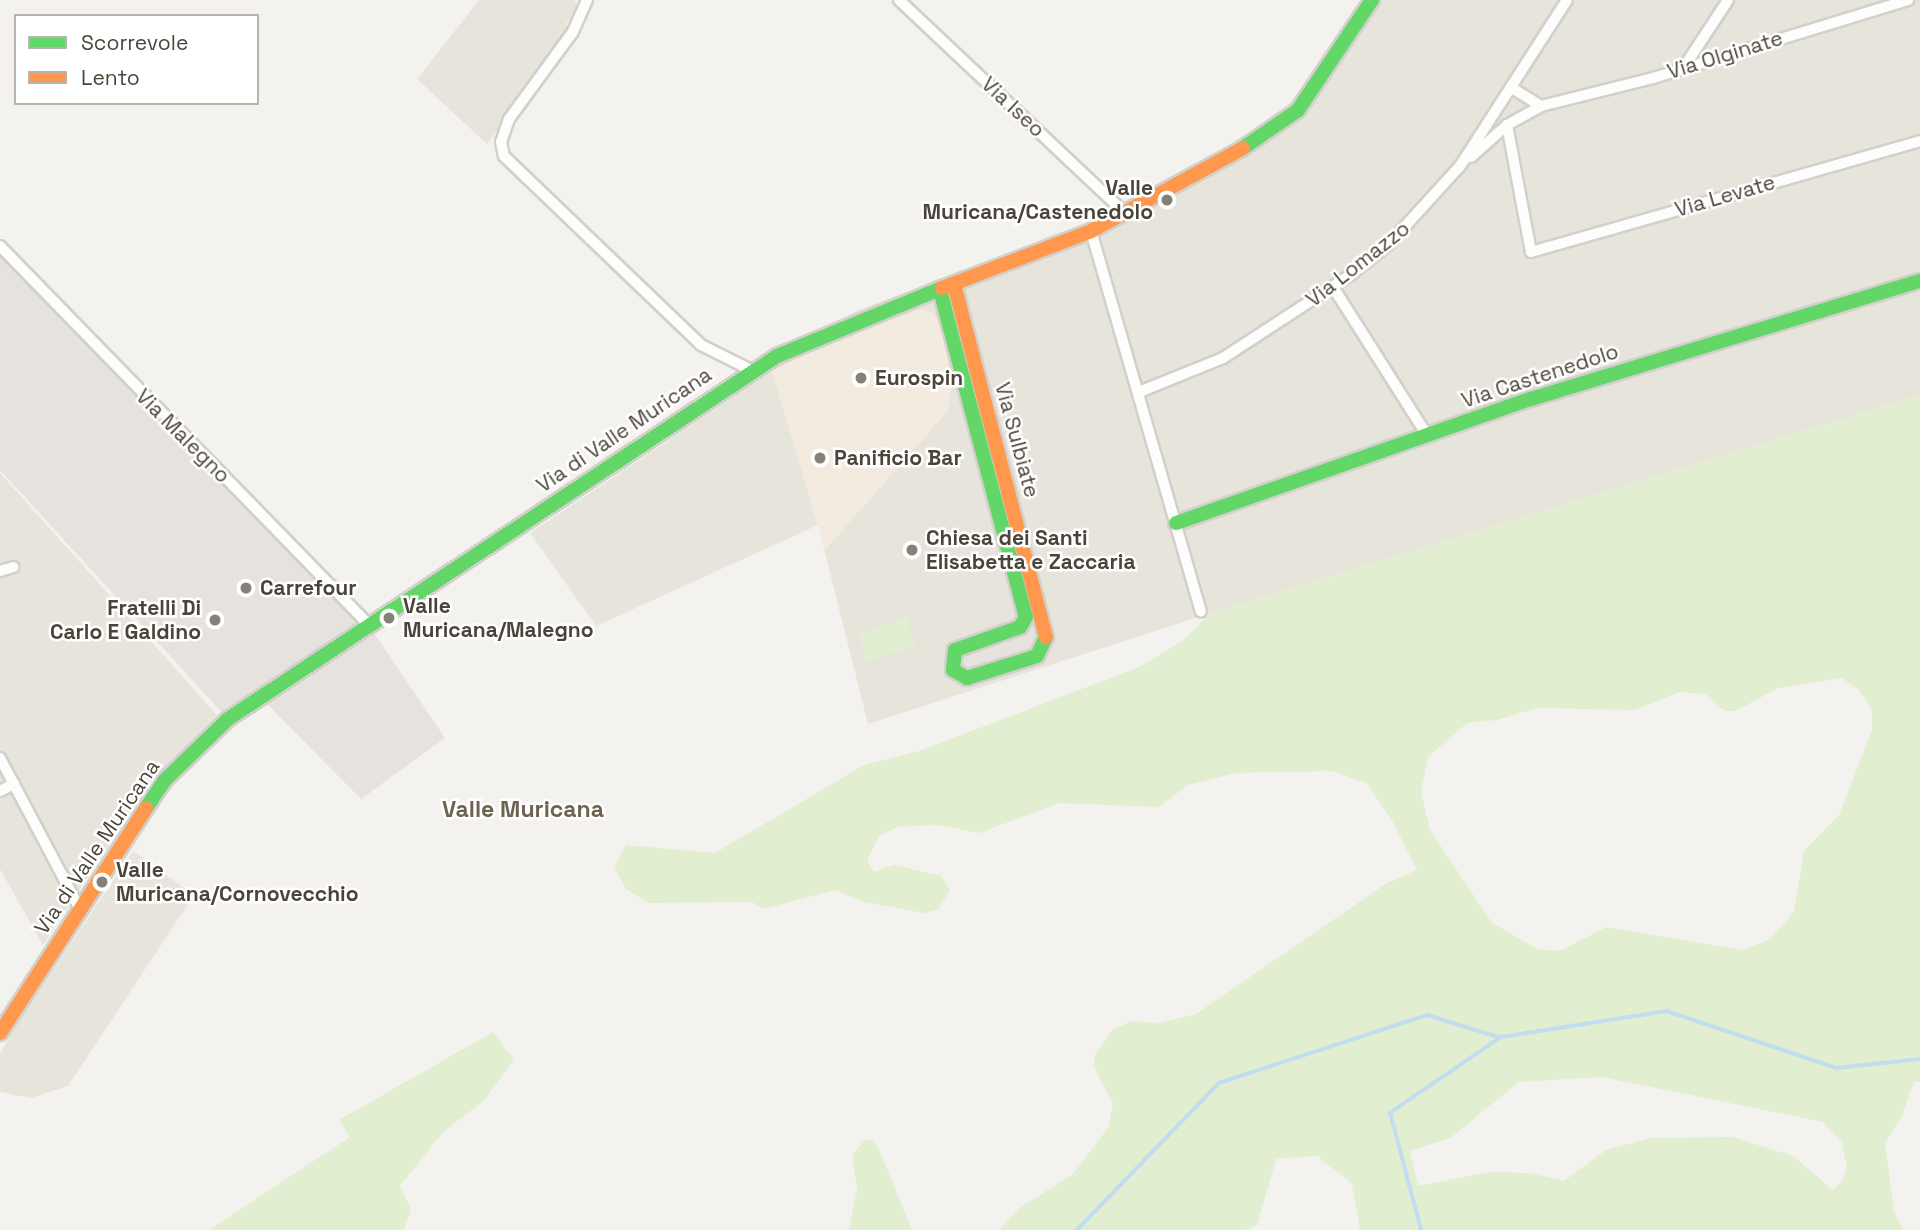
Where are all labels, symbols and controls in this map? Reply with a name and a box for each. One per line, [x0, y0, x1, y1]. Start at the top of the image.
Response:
legend [14, 14, 259, 105]
street label: Via Olginate [1664, 25, 1786, 85]
text: Scorrevole [81, 29, 188, 56]
text: Lento [81, 64, 140, 91]
street label: Via Iseo [976, 71, 1050, 143]
street label: Via Levate [1672, 170, 1778, 222]
place label: Valle Muricana/Castenedolo [923, 175, 1153, 225]
marker: Valle Muricana/Castenedolo [1159, 192, 1175, 208]
street label: Via Lomazzo [1301, 216, 1415, 312]
street label: Via Castenedolo [1458, 339, 1622, 413]
street label: Via di Valle Muricana [532, 362, 716, 498]
place label: Eurospin [875, 365, 963, 391]
marker: Eurospin [853, 370, 869, 386]
street label: Via Sulbiate [990, 380, 1044, 500]
street label: Via Malegno [131, 384, 235, 488]
place label: Panificio Bar [834, 445, 962, 471]
marker: Panificio Bar [812, 450, 828, 466]
place label: Chiesa dei Santi Elisabetta e Zaccaria [926, 525, 1136, 575]
marker: Chiesa dei Santi Elisabetta e Zaccaria [904, 542, 920, 558]
place label: Carrefour [260, 575, 357, 601]
marker: Carrefour [238, 580, 254, 596]
place label: Valle Muricana/Malegno [403, 593, 594, 643]
place label: Fratelli Di Carlo E Galdino [50, 595, 201, 645]
marker: Valle Muricana/Malegno [381, 610, 397, 626]
marker: Fratelli Di Carlo E Galdino [207, 612, 223, 628]
street label: Via di Valle Muricana [29, 755, 165, 939]
district label: Valle Muricana [442, 795, 604, 823]
place label: Valle Muricana/Cornovecchio [116, 857, 359, 907]
marker: Valle Muricana/Cornovecchio [94, 874, 110, 890]

